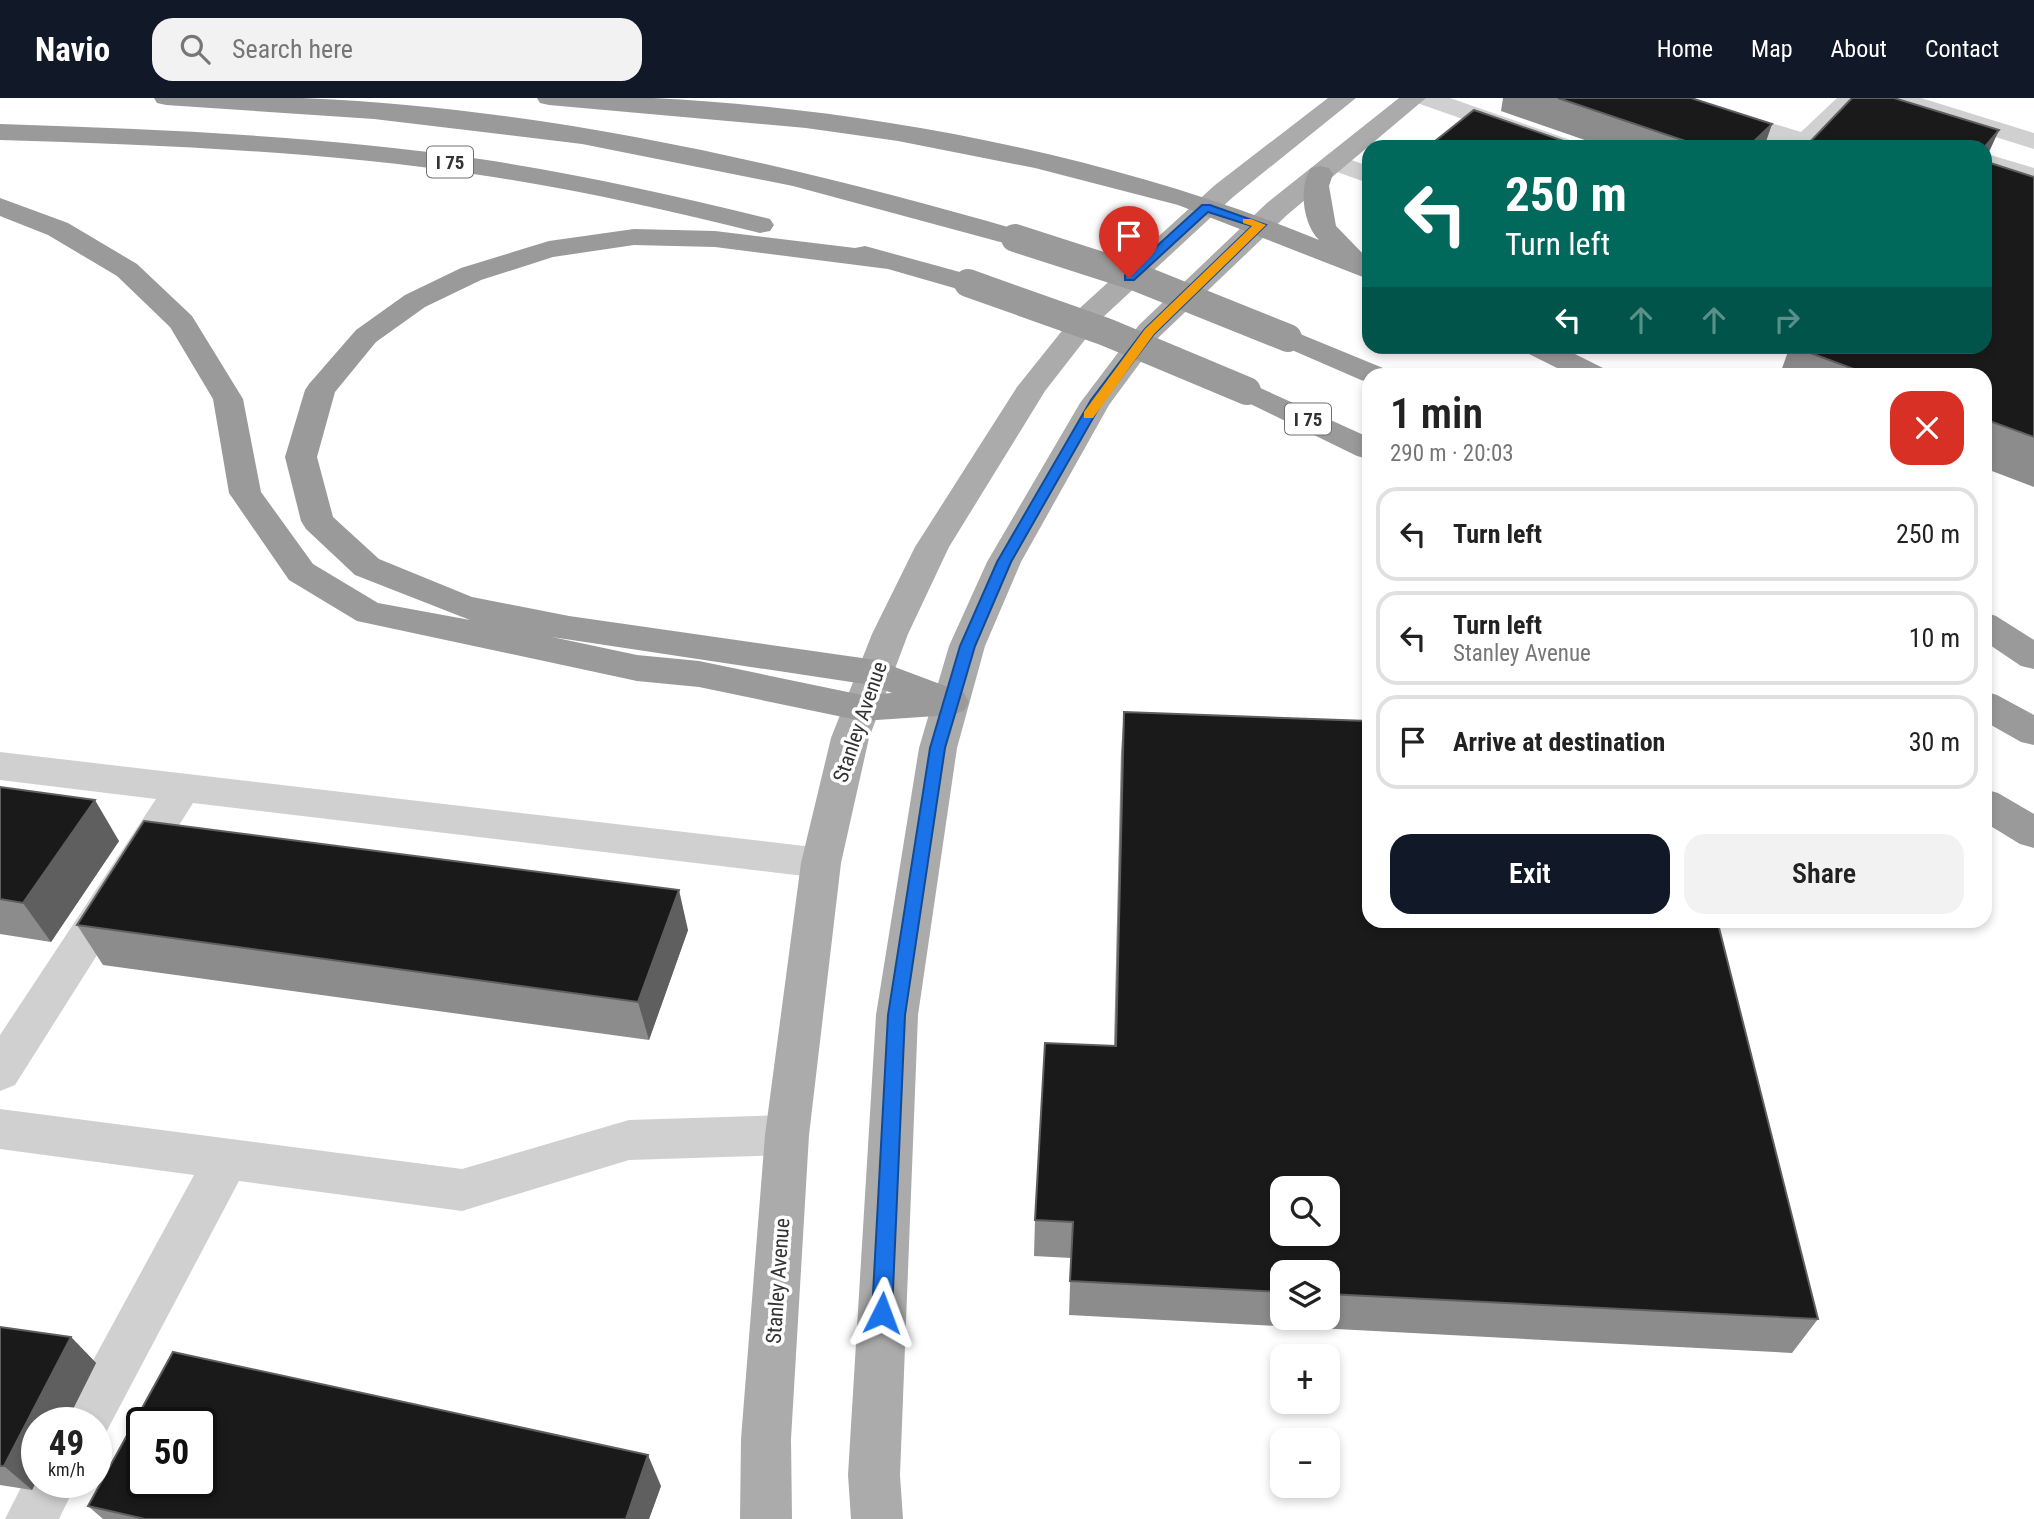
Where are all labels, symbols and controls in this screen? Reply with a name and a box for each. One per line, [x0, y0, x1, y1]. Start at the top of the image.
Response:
search box [152, 18, 642, 81]
text: Navio [35, 30, 110, 69]
icon: search [176, 30, 214, 68]
text: Search here [232, 34, 353, 64]
text: Home [1657, 35, 1713, 63]
text: Map [1751, 35, 1793, 63]
text: About [1831, 35, 1887, 63]
text: Contact [1925, 35, 1999, 63]
road number: I 75 [427, 146, 473, 178]
text: 250 m [1505, 166, 1627, 223]
icon: left [1390, 168, 1481, 259]
pin [1099, 206, 1159, 278]
icon: arrive [1110, 217, 1148, 255]
text: Turn left [1505, 225, 1610, 263]
icon: left [1549, 301, 1587, 339]
icon: ahead [1622, 301, 1660, 339]
icon: ahead [1695, 301, 1733, 339]
icon: right [1768, 301, 1806, 339]
text: 1 min [1390, 389, 1483, 438]
button: close [1890, 391, 1964, 465]
road number: I 75 [1285, 404, 1331, 434]
text: 290 m · 20:03 [1390, 440, 1514, 467]
icon: left [1394, 515, 1432, 553]
text: Turn left [1453, 519, 1542, 549]
text: 250 m [1896, 519, 1960, 549]
text: Turn left [1453, 610, 1542, 640]
icon: left [1394, 619, 1432, 657]
text: 10 m [1909, 623, 1960, 653]
text: Stanley Avenue [1453, 640, 1591, 667]
street label: Stanley Avenue [828, 658, 892, 785]
icon: arrive [1394, 723, 1432, 761]
text: Arrive at destination [1453, 727, 1665, 757]
text: 30 m [1909, 727, 1960, 757]
button: Exit [1390, 834, 1670, 914]
button: Share [1684, 834, 1964, 914]
map controls [1270, 1176, 1340, 1498]
button: search [1270, 1176, 1340, 1246]
street label: Stanley Avenue [762, 1217, 794, 1345]
button: layers [1270, 1260, 1340, 1330]
position arrow [845, 1276, 919, 1350]
button: + [1270, 1344, 1340, 1414]
speed limit sign: 50 [126, 1407, 217, 1498]
text: 49 [49, 1423, 84, 1464]
button: − [1270, 1428, 1340, 1498]
text: km/h [48, 1459, 85, 1480]

